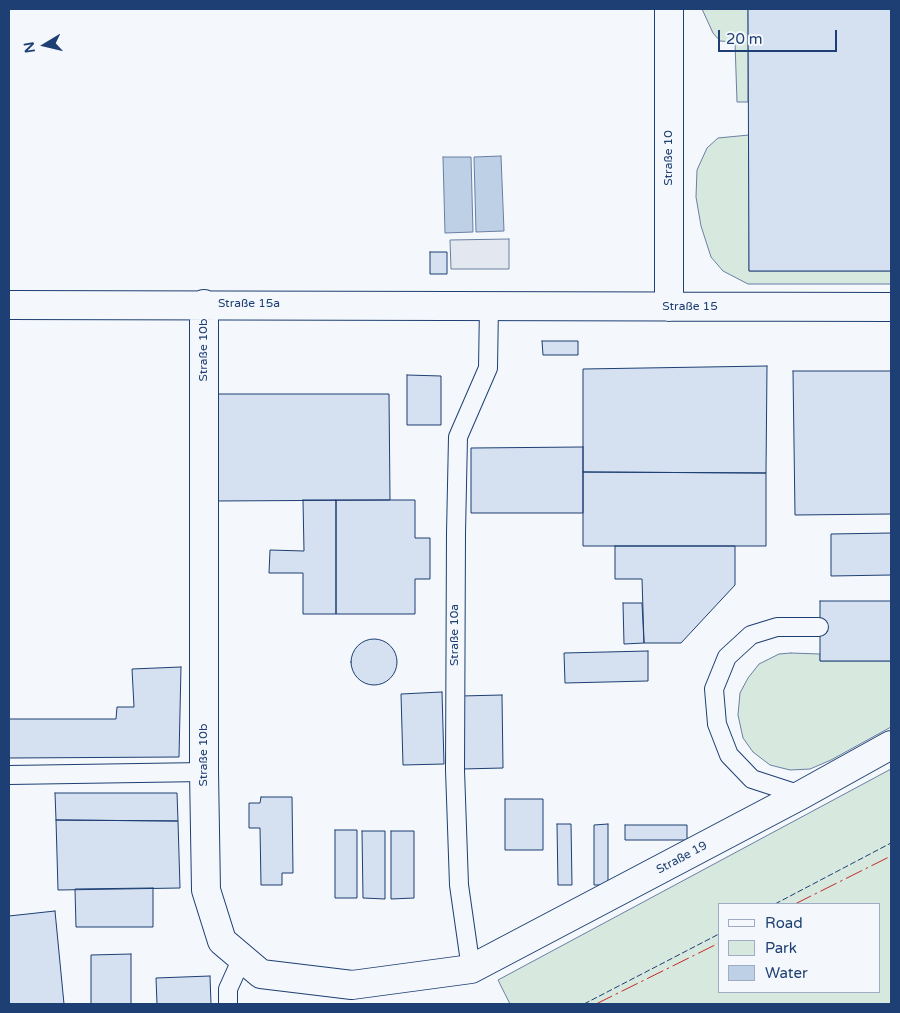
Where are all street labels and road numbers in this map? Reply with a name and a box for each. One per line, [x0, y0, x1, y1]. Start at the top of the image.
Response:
street label: Straße 10 [662, 130, 676, 186]
street label: Straße 15a [218, 297, 280, 311]
street label: Straße 15 [662, 300, 718, 314]
street label: Straße 10b [197, 319, 211, 381]
street label: Straße 10a [448, 604, 462, 666]
street label: Straße 10b [197, 724, 211, 786]
street label: Straße 19 [654, 839, 710, 877]

